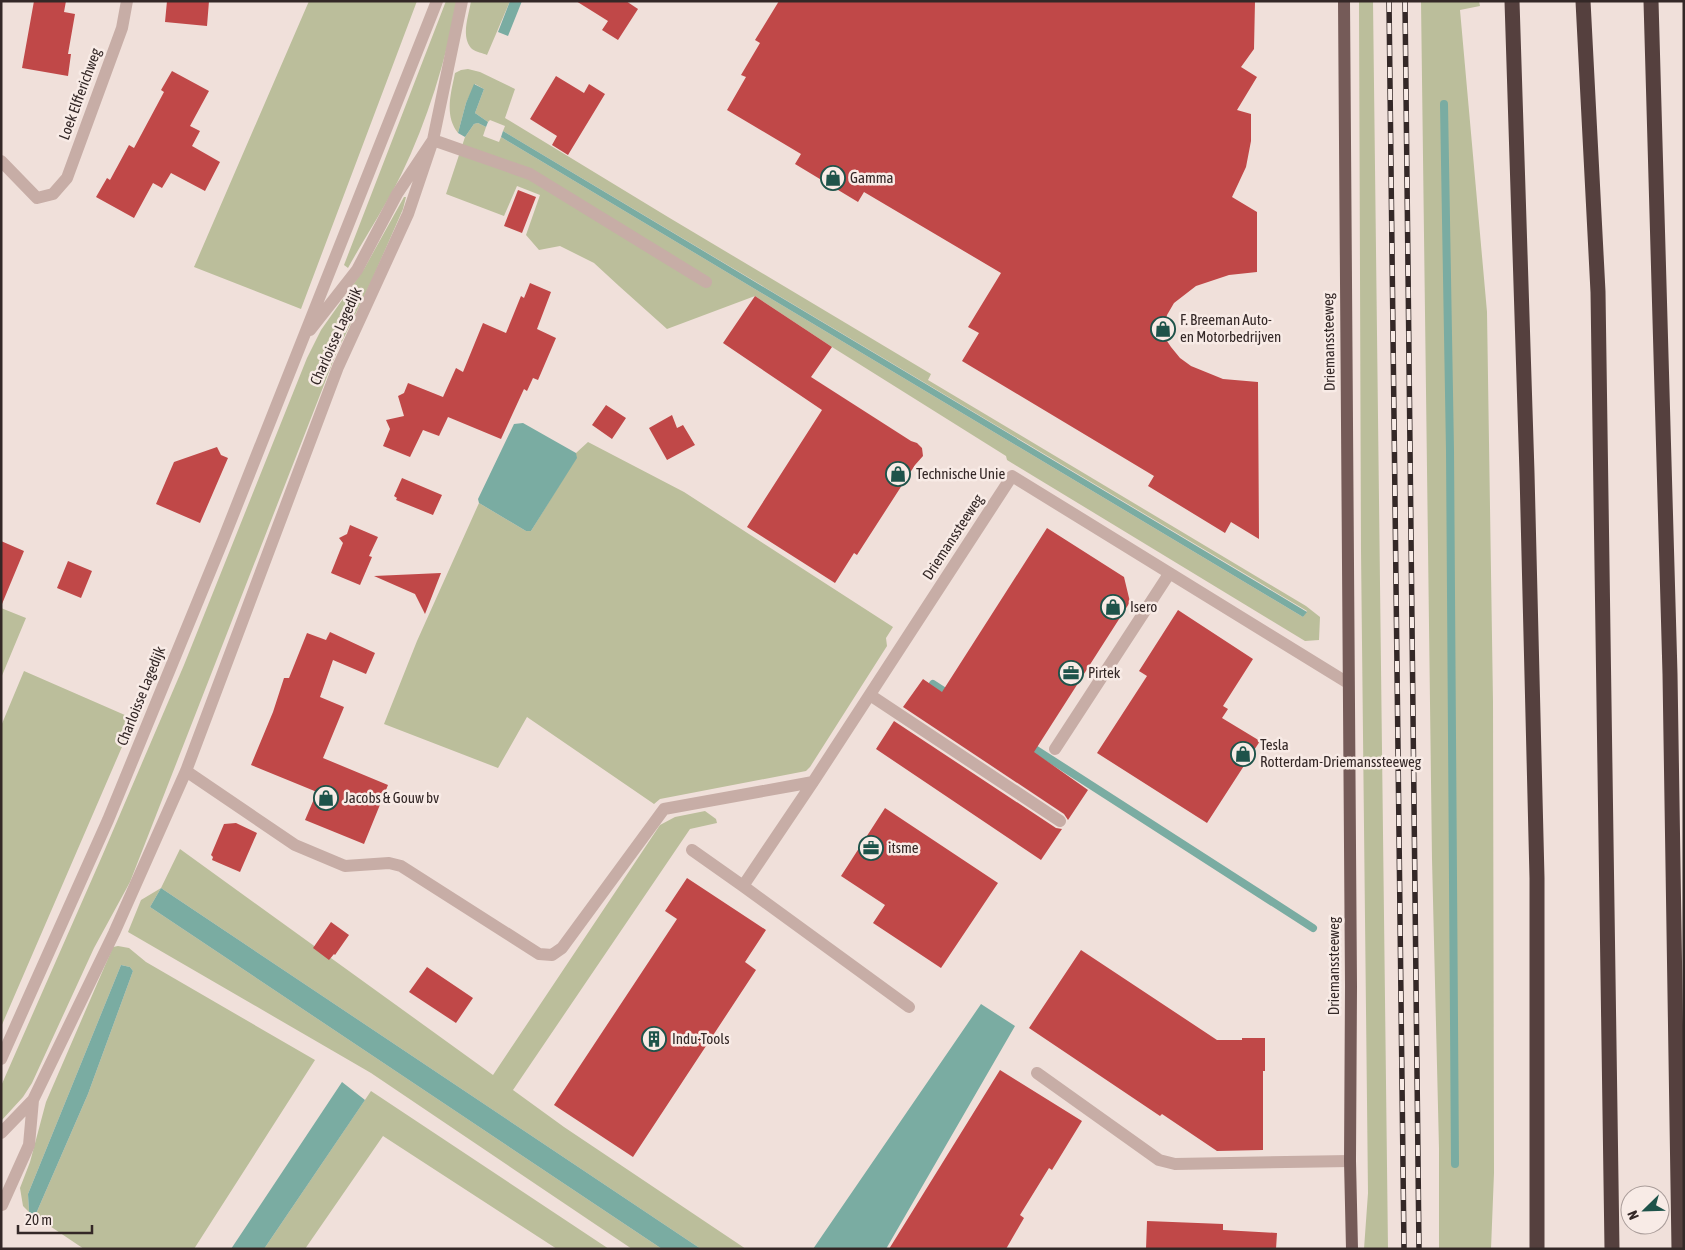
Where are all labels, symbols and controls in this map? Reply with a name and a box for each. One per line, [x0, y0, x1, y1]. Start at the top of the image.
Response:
street label: Loek Elfferichweg [55, 45, 104, 142]
shop icon: Gamma [820, 165, 846, 191]
place label: Gamma [850, 169, 894, 186]
street label: Charloisse Lagedijk [306, 284, 365, 387]
street label: Driemanssteeweg [1319, 292, 1338, 391]
place label: F. Breeman Auto- en Motorbedrijven [1180, 311, 1281, 345]
shop icon: F. Breeman Auto- en Motorbedrijven [1150, 316, 1176, 342]
shop icon: Technische Unie [885, 461, 911, 487]
place label: Technische Unie [916, 465, 1006, 482]
street label: Driemanssteeweg [919, 490, 987, 583]
shop icon: Isero [1100, 594, 1126, 620]
place label: Isero [1130, 598, 1157, 615]
street label: Charloisse Lagedijk [113, 643, 168, 748]
office icon: Pirtek [1058, 660, 1084, 686]
place label: Pirtek [1088, 664, 1121, 681]
place label: Tesla Rotterdam-Driemanssteeweg [1260, 736, 1422, 770]
shop icon: Tesla Rotterdam-Driemanssteeweg [1230, 741, 1256, 767]
shop icon: Jacobs & Gouw bv [313, 785, 339, 811]
place label: Jacobs & Gouw bv [344, 789, 439, 806]
office icon: itsme [858, 835, 884, 861]
place label: itsme [888, 839, 919, 856]
street label: Driemanssteeweg [1325, 916, 1342, 1015]
building icon: Indu-Tools [641, 1026, 667, 1052]
place label: Indu-Tools [672, 1030, 730, 1047]
north arrow [1620, 1185, 1670, 1235]
scale bar [18, 1202, 91, 1234]
text: N [1624, 1208, 1642, 1222]
text: 20 m [25, 1211, 52, 1228]

